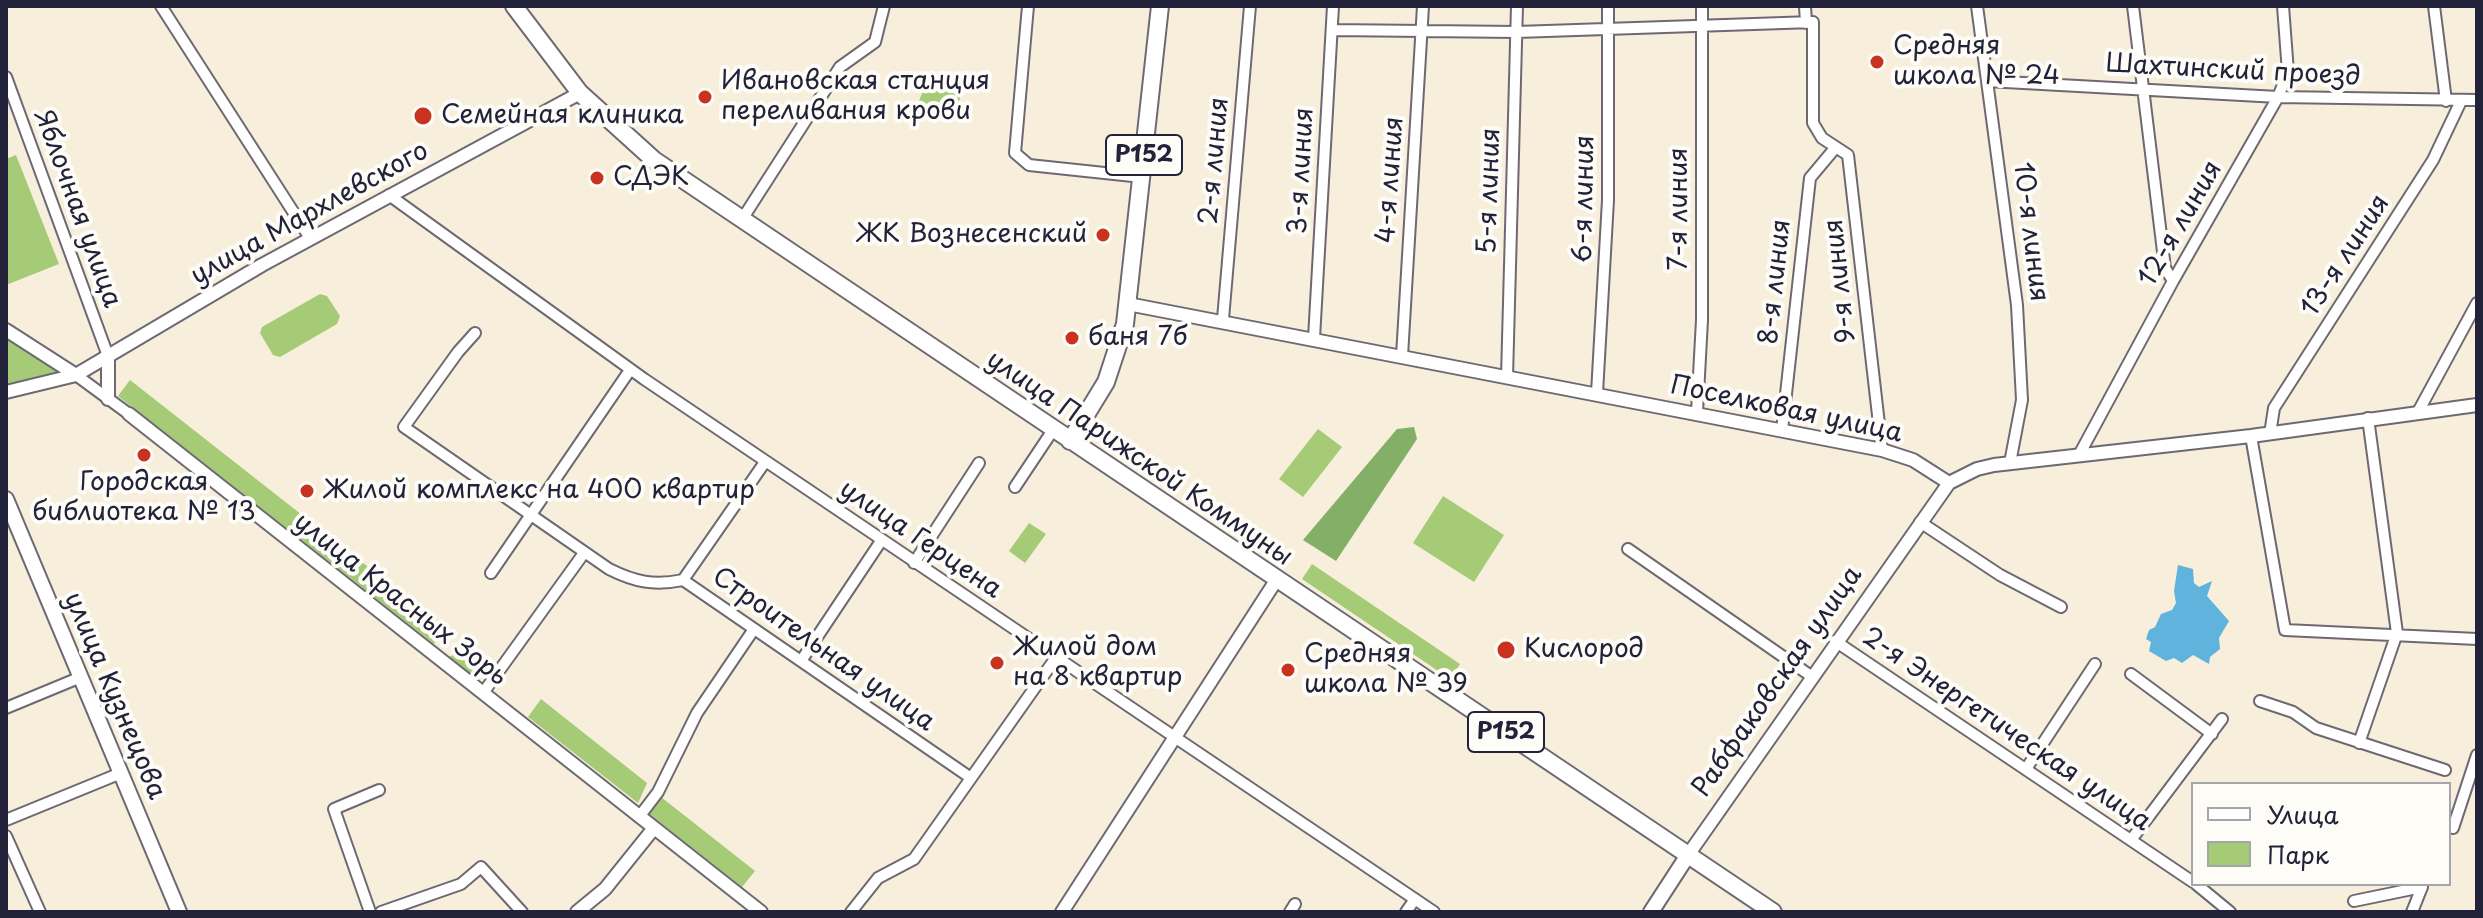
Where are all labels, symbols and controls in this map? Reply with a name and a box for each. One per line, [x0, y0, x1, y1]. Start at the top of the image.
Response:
place label: Средняя школа № 24 [1893, 31, 2060, 92]
street label: Шахтинский проезд [2105, 49, 2361, 93]
marker: Средняя школа № 24 [1868, 53, 1886, 71]
place label: Ивановская станция переливания крови [721, 66, 990, 128]
marker: Ивановская станция переливания крови [696, 88, 714, 106]
street label: 2-я линия [1194, 96, 1236, 226]
place label: Семейная клиника [441, 100, 684, 132]
marker: Семейная клиника [412, 105, 434, 127]
street label: Яблочная улица [27, 106, 127, 312]
street label: 3-я линия [1283, 107, 1321, 235]
street label: 4-я линия [1371, 116, 1411, 244]
street label: 5-я линия [1472, 127, 1508, 255]
road number: Р152 [1106, 135, 1182, 175]
street label: 6-я линия [1568, 135, 1602, 263]
street label: улица Мархлевского [186, 136, 434, 292]
street label: 7-я линия [1664, 147, 1696, 271]
street label: 12-я линия [2133, 156, 2229, 292]
street label: 10-я линия [2006, 160, 2054, 304]
place label: СДЭК [613, 162, 689, 194]
marker: СДЭК [588, 169, 606, 187]
street label: 13-я линия [2295, 189, 2397, 323]
street label: 9-я линия [1819, 217, 1863, 345]
street label: 8-я линия [1754, 218, 1798, 346]
place label: ЖК Вознесенский [856, 219, 1087, 251]
marker: ЖК Вознесенский [1094, 226, 1112, 244]
place label: баня 7б [1088, 322, 1188, 354]
marker: баня 7б [1063, 329, 1081, 347]
street label: улица Парижской Коммуны [980, 345, 1298, 573]
street label: Поселковая улица [1667, 370, 1905, 450]
marker: Городская библиотека № 13 [135, 446, 153, 464]
place label: Городская библиотека № 13 [32, 467, 256, 528]
street label: улица Герцена [833, 474, 1007, 606]
place label: Жилой комплекс на 400 квартир [323, 475, 755, 507]
marker: Жилой комплекс на 400 квартир [298, 482, 316, 500]
street label: улица Красных Зорь [287, 507, 513, 693]
street label: Строительная улица [706, 561, 940, 739]
street label: Рабфаковская улица [1687, 561, 1869, 803]
street label: улица Кузнецова [56, 588, 172, 804]
street label: 2-я Энергетическая улица [1856, 622, 2156, 838]
place label: Жилой дом на 8 квартир [1013, 632, 1183, 694]
place label: Кислород [1524, 634, 1644, 666]
place label: Средняя школа № 39 [1304, 639, 1468, 700]
marker: Кислород [1495, 639, 1517, 661]
marker: Жилой дом на 8 квартир [988, 654, 1006, 672]
marker: Средняя школа № 39 [1279, 661, 1297, 679]
road number: Р152 [1468, 712, 1544, 752]
legend [2191, 782, 2451, 886]
text: Улица [2267, 796, 2339, 832]
text: Парк [2267, 836, 2329, 872]

